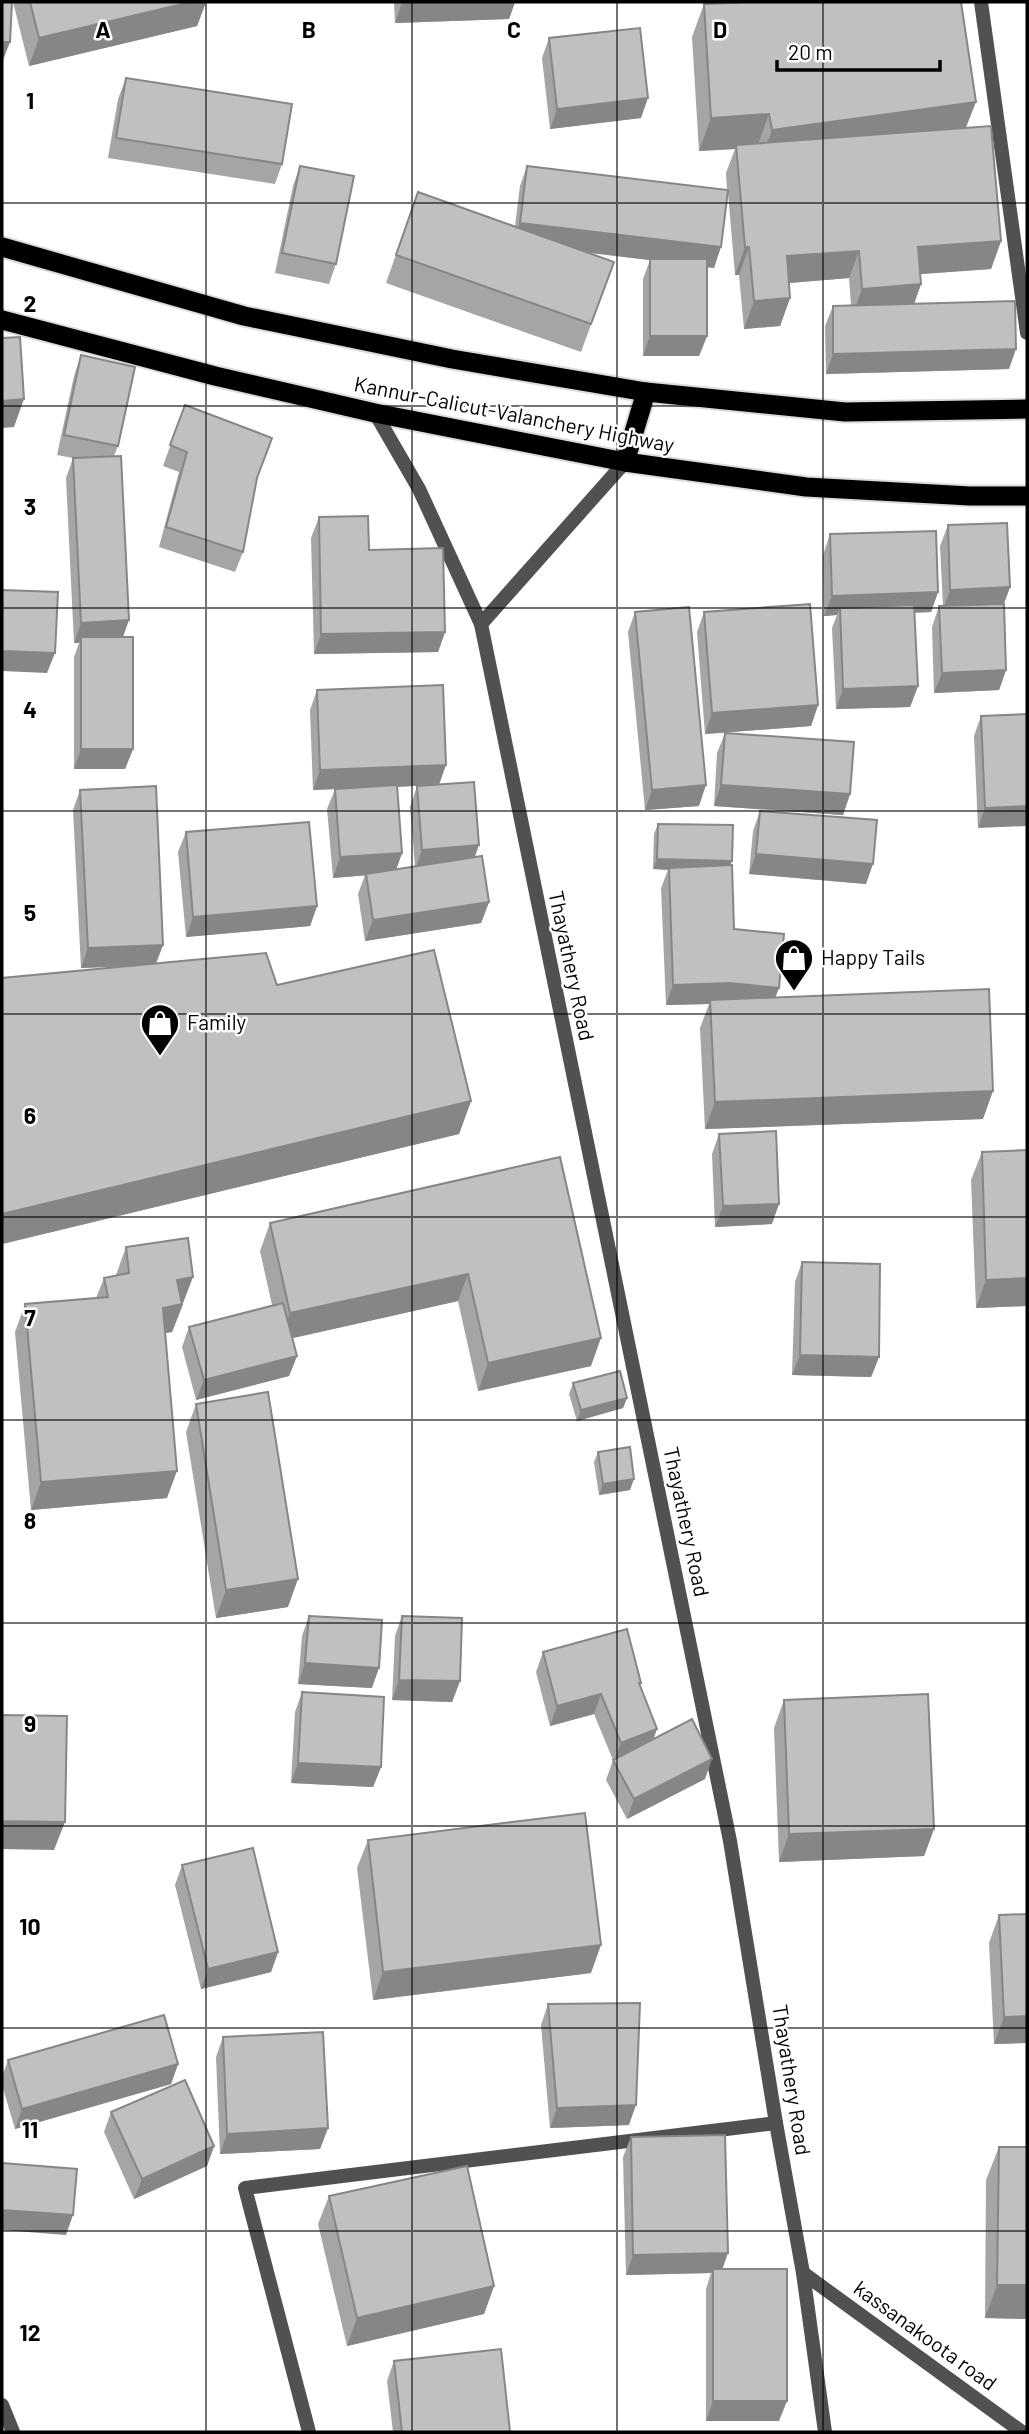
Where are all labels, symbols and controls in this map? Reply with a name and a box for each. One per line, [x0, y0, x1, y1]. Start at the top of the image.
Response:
text: A [95, 15, 111, 43]
text: B [302, 15, 316, 43]
text: C [507, 15, 521, 43]
text: D [713, 15, 727, 43]
scale bar [777, 28, 940, 72]
text: 20 m [788, 39, 833, 64]
text: 1 [26, 86, 34, 114]
text: 2 [24, 289, 36, 317]
street label: Kannur-Calicut-Valanchery Highway [352, 370, 677, 457]
text: 3 [24, 492, 36, 520]
text: 4 [23, 695, 37, 723]
street label: Thayathery Road [544, 888, 601, 1043]
text: 5 [24, 898, 36, 926]
shop icon: Happy Tails [773, 937, 815, 992]
place label: Happy Tails [821, 944, 925, 969]
shop icon: Family [139, 1002, 181, 1057]
place label: Family [187, 1009, 247, 1034]
text: 6 [24, 1101, 36, 1129]
text: 7 [24, 1303, 36, 1331]
street label: Thayathery Road [659, 1444, 716, 1599]
text: 8 [24, 1506, 36, 1534]
text: 9 [24, 1709, 36, 1737]
text: 10 [19, 1912, 41, 1940]
street label: Thayathery Road [768, 2002, 817, 2157]
text: 11 [22, 2115, 38, 2143]
street label: kassanakoota road [850, 2275, 1002, 2395]
text: 12 [19, 2318, 41, 2346]

